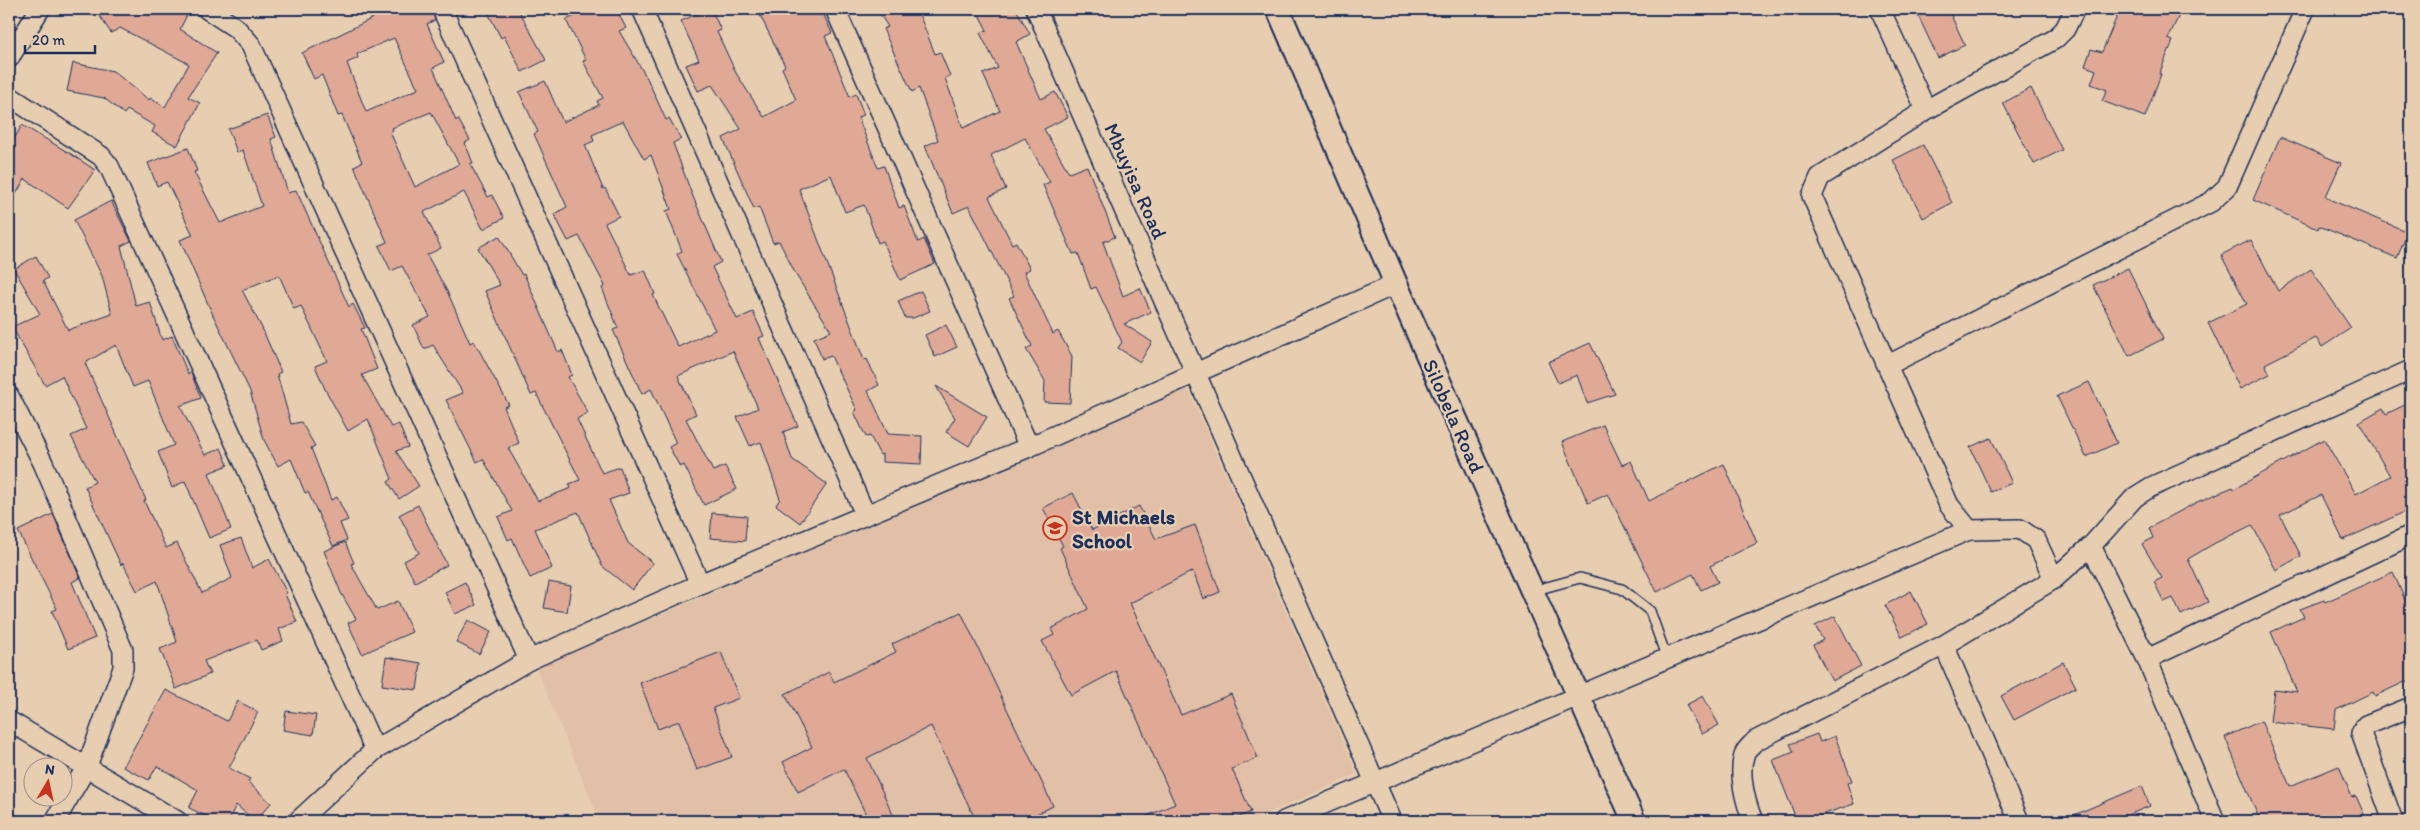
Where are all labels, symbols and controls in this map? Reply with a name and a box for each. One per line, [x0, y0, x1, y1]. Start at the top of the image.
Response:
scale bar [25, 22, 95, 54]
text: 20 m [32, 31, 66, 49]
street label: Mbuyisa Road [1099, 119, 1173, 243]
street label: Silobela Road [1418, 355, 1490, 477]
place label: St Michaels School [1072, 504, 1175, 553]
school or university icon: St Michaels School [1042, 515, 1068, 541]
north arrow [22, 758, 72, 808]
text: N [44, 761, 56, 779]

